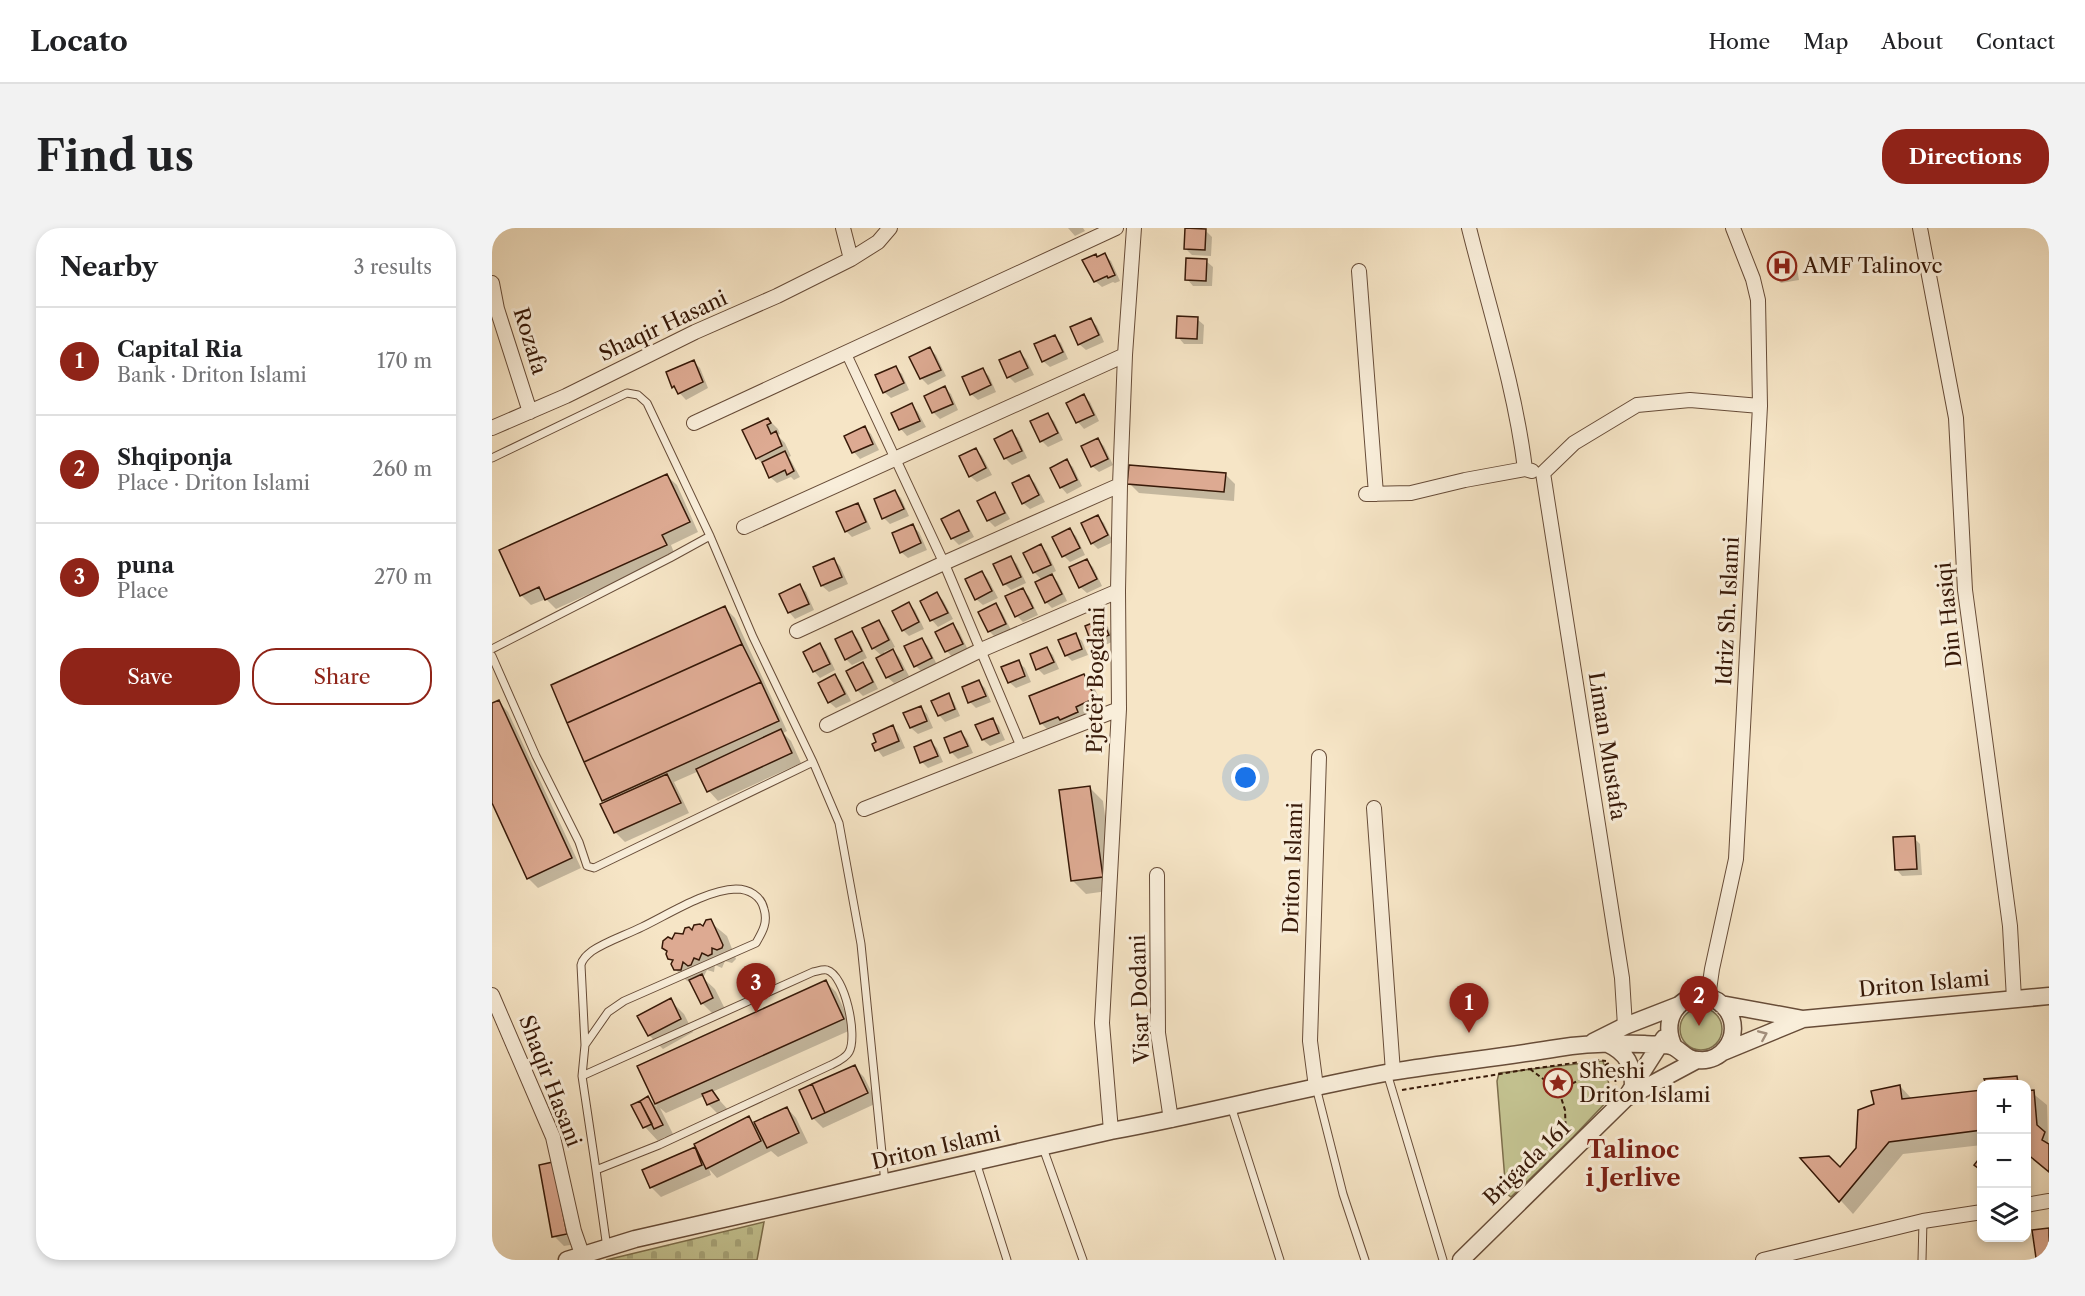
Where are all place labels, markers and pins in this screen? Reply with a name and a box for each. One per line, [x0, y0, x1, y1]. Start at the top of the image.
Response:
hospital icon: AMF Talinovc [1766, 250, 1798, 282]
place label: AMF Talinovc [1802, 253, 1942, 278]
pin: 3 [736, 964, 776, 1013]
pin: 2 [1680, 976, 1718, 1026]
pin: 1 [1450, 984, 1488, 1033]
place label: Sheshi Driton Islami [1579, 1058, 1710, 1107]
place icon: Sheshi Driton Islami [1542, 1067, 1574, 1099]

